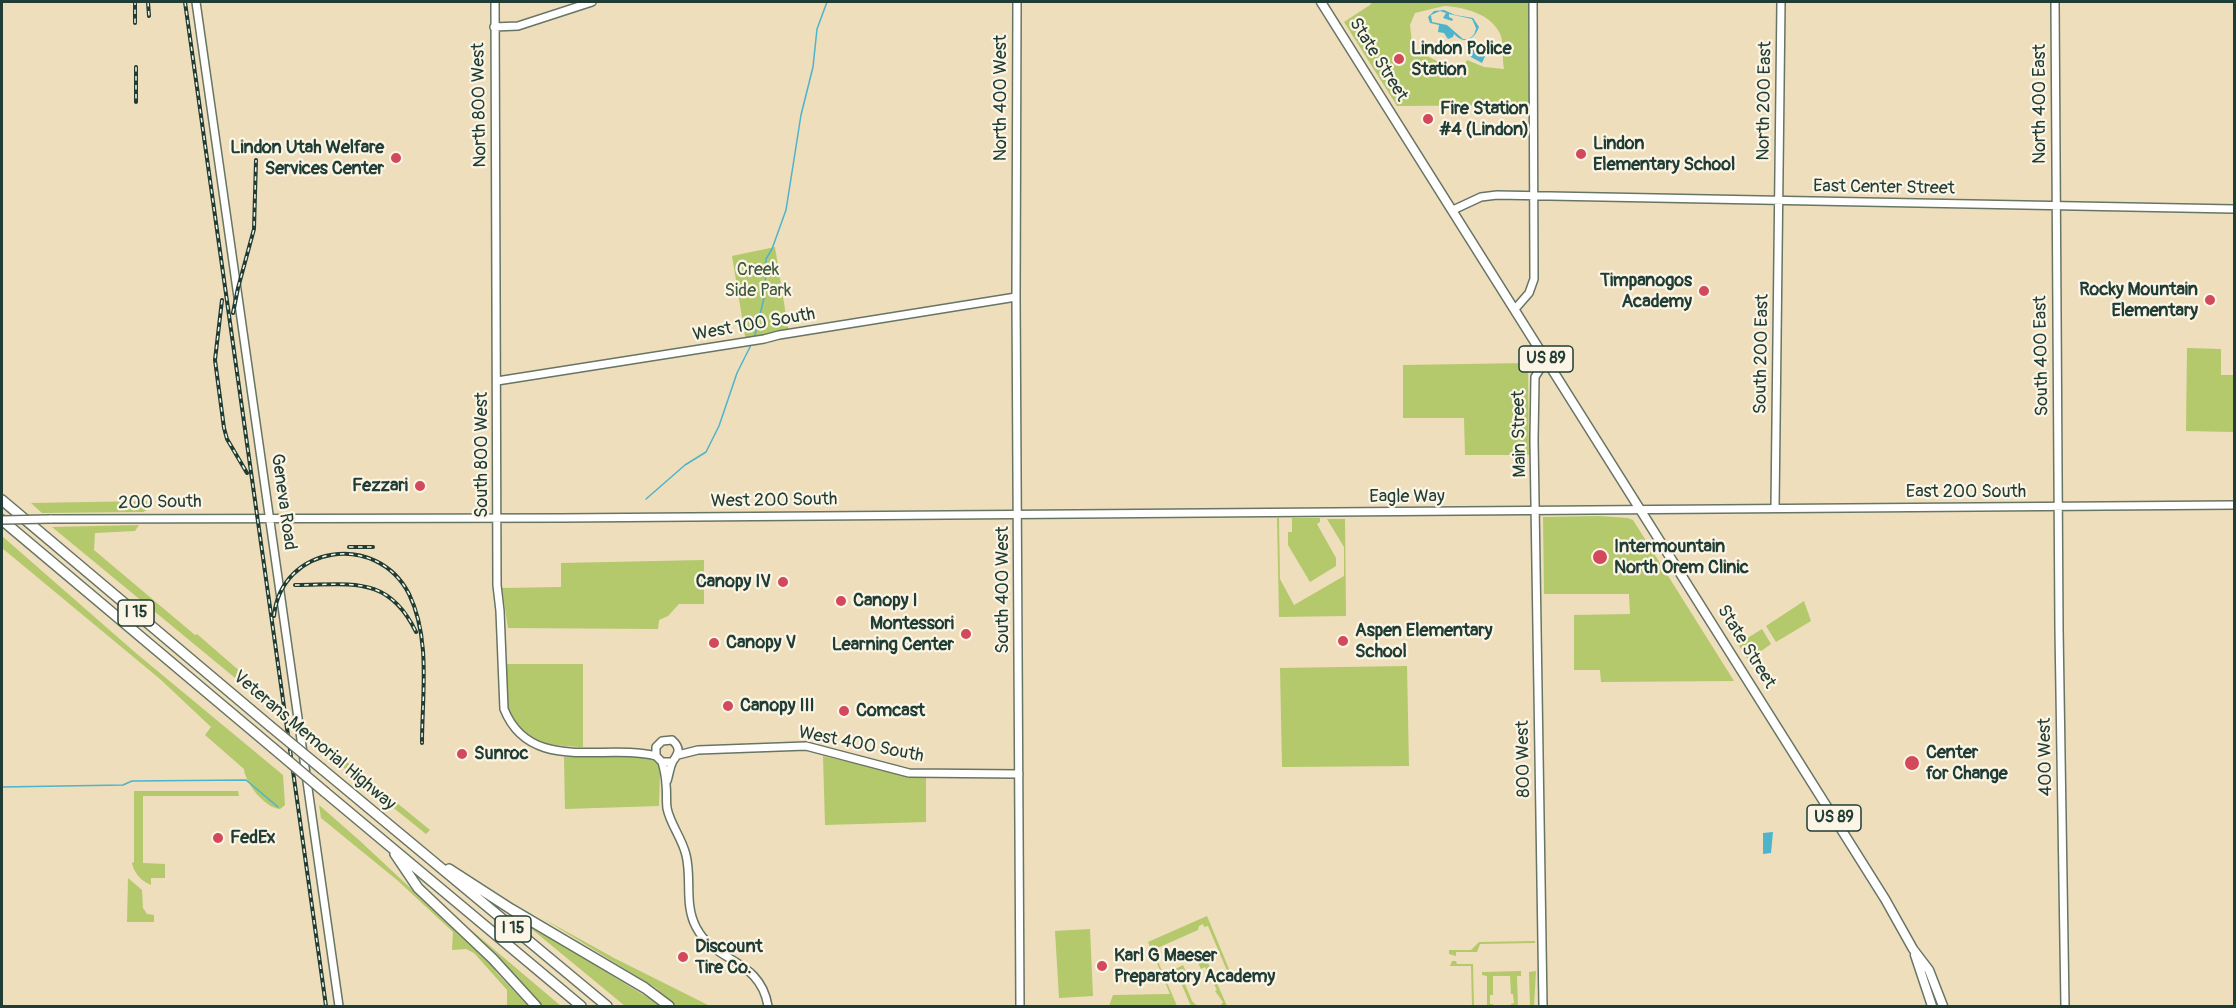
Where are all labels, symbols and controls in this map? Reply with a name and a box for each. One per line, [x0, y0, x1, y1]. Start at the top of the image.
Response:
street label: State Street [1344, 14, 1412, 106]
street label: North 400 West [990, 35, 1012, 161]
place label: Lindon Police Station [1411, 38, 1512, 80]
street label: North 200 East [1753, 41, 1777, 161]
street label: North 800 West [468, 42, 492, 168]
street label: North 400 East [2029, 44, 2051, 164]
marker: Lindon Police Station [1392, 52, 1406, 66]
place label: Fire Station #4 (Lindon) [1440, 98, 1529, 140]
marker: Fire Station #4 (Lindon) [1421, 112, 1435, 126]
place label: Lindon Elementary School [1593, 133, 1735, 176]
place label: Lindon Utah Welfare Services Center [230, 137, 384, 180]
marker: Lindon Elementary School [1574, 147, 1588, 161]
marker: Lindon Utah Welfare Services Center [389, 151, 403, 165]
street label: East Center Street [1813, 176, 1955, 200]
park label: Creek Side Park [725, 259, 791, 302]
place label: Timpanogos Academy [1600, 270, 1692, 312]
place label: Rocky Mountain Elementary [2079, 279, 2198, 322]
marker: Timpanogos Academy [1697, 284, 1711, 298]
marker: Rocky Mountain Elementary [2203, 293, 2217, 307]
street label: South 200 East [1750, 294, 1774, 414]
street label: South 400 East [2030, 295, 2054, 417]
street label: West 100 South [691, 304, 817, 346]
road number: US 89 [1519, 346, 1573, 372]
street label: Main Street [1508, 390, 1532, 478]
street label: South 800 West [471, 392, 493, 518]
street label: Geneva Road [266, 452, 300, 552]
place label: Fezzari [352, 475, 408, 497]
marker: Fezzari [413, 479, 427, 493]
street label: East 200 South [1906, 481, 2026, 503]
street label: Eagle Way [1369, 486, 1445, 508]
street label: West 200 South [710, 489, 838, 513]
street label: 200 South [118, 491, 202, 515]
street label: South 400 West [992, 526, 1014, 654]
place label: Intermountain North Orem Clinic [1614, 536, 1749, 578]
marker: Intermountain North Orem Clinic [1591, 548, 1609, 566]
place label: Canopy IV [696, 571, 771, 593]
marker: Canopy IV [776, 575, 790, 589]
place label: Canopy I [853, 590, 917, 612]
marker: Canopy I [834, 594, 848, 608]
road number: I 15 [118, 600, 154, 626]
street label: State Street [1712, 601, 1780, 693]
place label: Montessori Learning Center [832, 613, 954, 656]
place label: Aspen Elementary School [1355, 620, 1492, 662]
marker: Montessori Learning Center [959, 627, 973, 641]
place label: Canopy V [726, 632, 796, 654]
marker: Aspen Elementary School [1336, 634, 1350, 648]
marker: Canopy V [707, 636, 721, 650]
street label: Veterans Memorial Highway [228, 667, 400, 815]
place label: Canopy III [740, 695, 815, 717]
marker: Canopy III [721, 699, 735, 713]
place label: Comcast [856, 700, 925, 722]
marker: Comcast [837, 704, 851, 718]
street label: 400 West [2035, 718, 2057, 796]
street label: 800 West [1513, 720, 1535, 798]
street label: West 400 South [796, 722, 926, 768]
place label: Center for Change [1926, 742, 2008, 784]
place label: Sunroc [474, 743, 529, 765]
marker: Sunroc [455, 747, 469, 761]
marker: Center for Change [1903, 754, 1921, 772]
road number: US 89 [1807, 805, 1861, 831]
place label: FedEx [230, 827, 275, 849]
marker: FedEx [211, 831, 225, 845]
road number: I 15 [495, 916, 531, 942]
place label: Discount Tire Co. [695, 936, 763, 978]
place label: Karl G Maeser Preparatory Academy [1114, 945, 1275, 988]
marker: Discount Tire Co. [676, 950, 690, 964]
marker: Karl G Maeser Preparatory Academy [1095, 959, 1109, 973]

